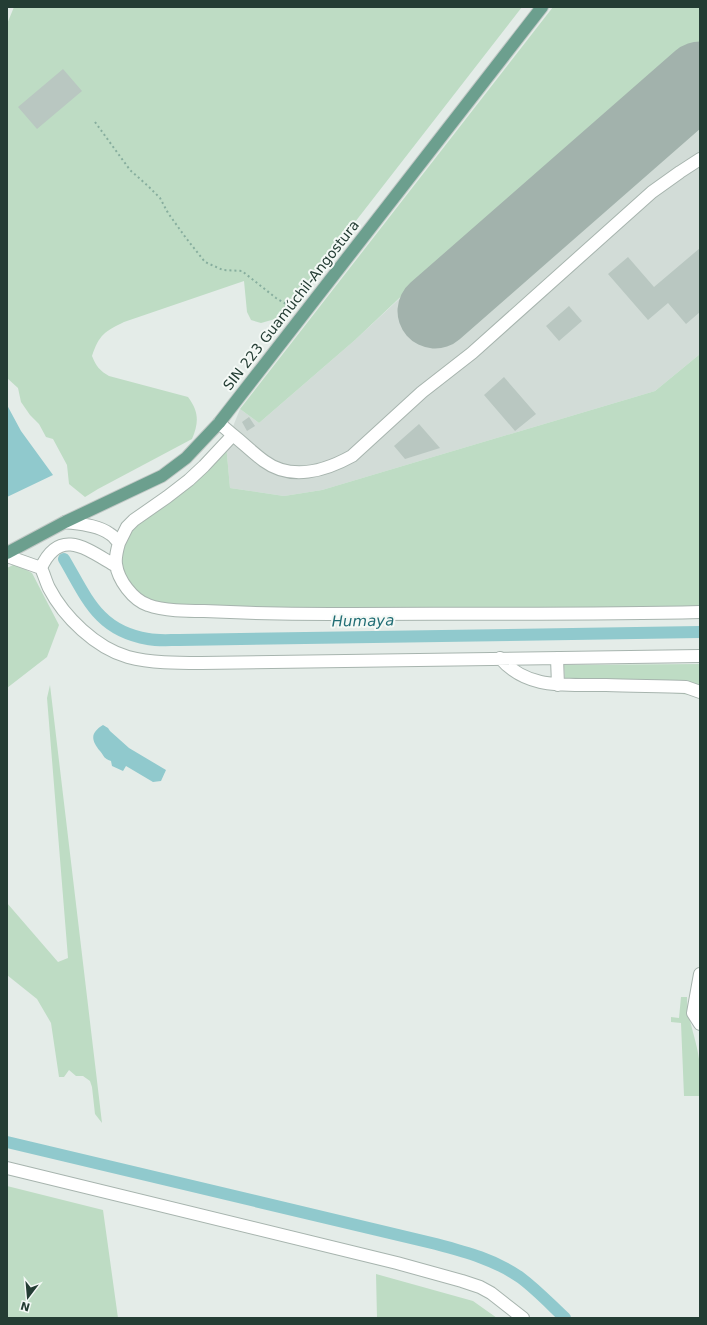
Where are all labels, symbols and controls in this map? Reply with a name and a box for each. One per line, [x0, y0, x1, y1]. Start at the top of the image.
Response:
street label: SIN 223 Guamúchil-Angostura [220, 217, 362, 393]
water label: Humaya [332, 611, 394, 631]
north arrow [8, 1277, 48, 1317]
text: N [19, 1299, 32, 1314]

